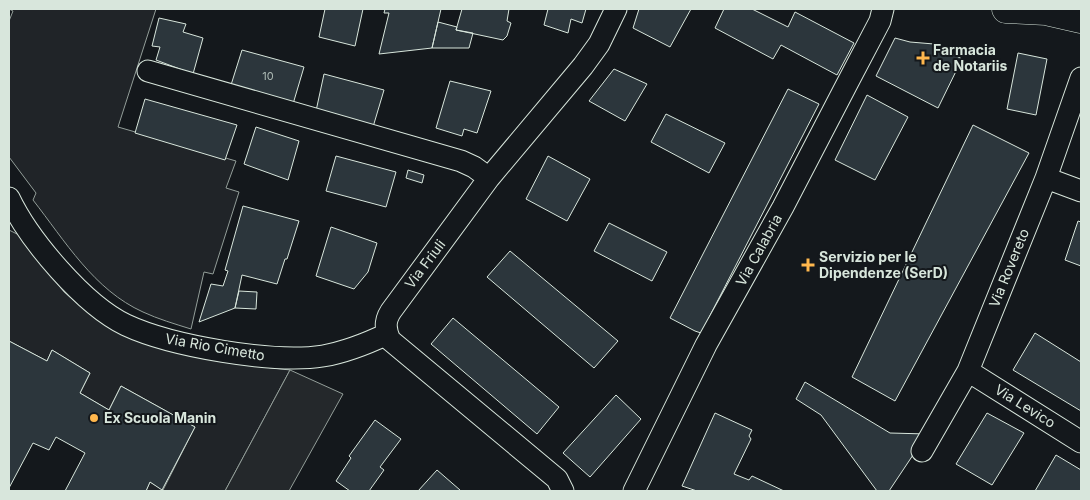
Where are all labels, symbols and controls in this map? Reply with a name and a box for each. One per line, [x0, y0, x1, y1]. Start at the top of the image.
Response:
place label: Farmacia de Notariis [933, 41, 1007, 74]
marker: Farmacia de Notariis [917, 52, 929, 64]
house number: 10 [262, 69, 274, 83]
street label: Via Calabria [732, 211, 785, 289]
street label: Via Rovereto [985, 226, 1032, 310]
street label: Via Friuli [401, 236, 448, 291]
place label: Servizio per le Dipendenze (SerD) [819, 248, 948, 281]
marker: Servizio per le Dipendenze (SerD) [801, 258, 815, 272]
street label: Via Rio Cimetto [164, 329, 266, 364]
street label: Via Levico [992, 380, 1059, 431]
place label: Ex Scuola Manin [104, 409, 216, 426]
marker: Ex Scuola Manin [88, 412, 100, 424]

